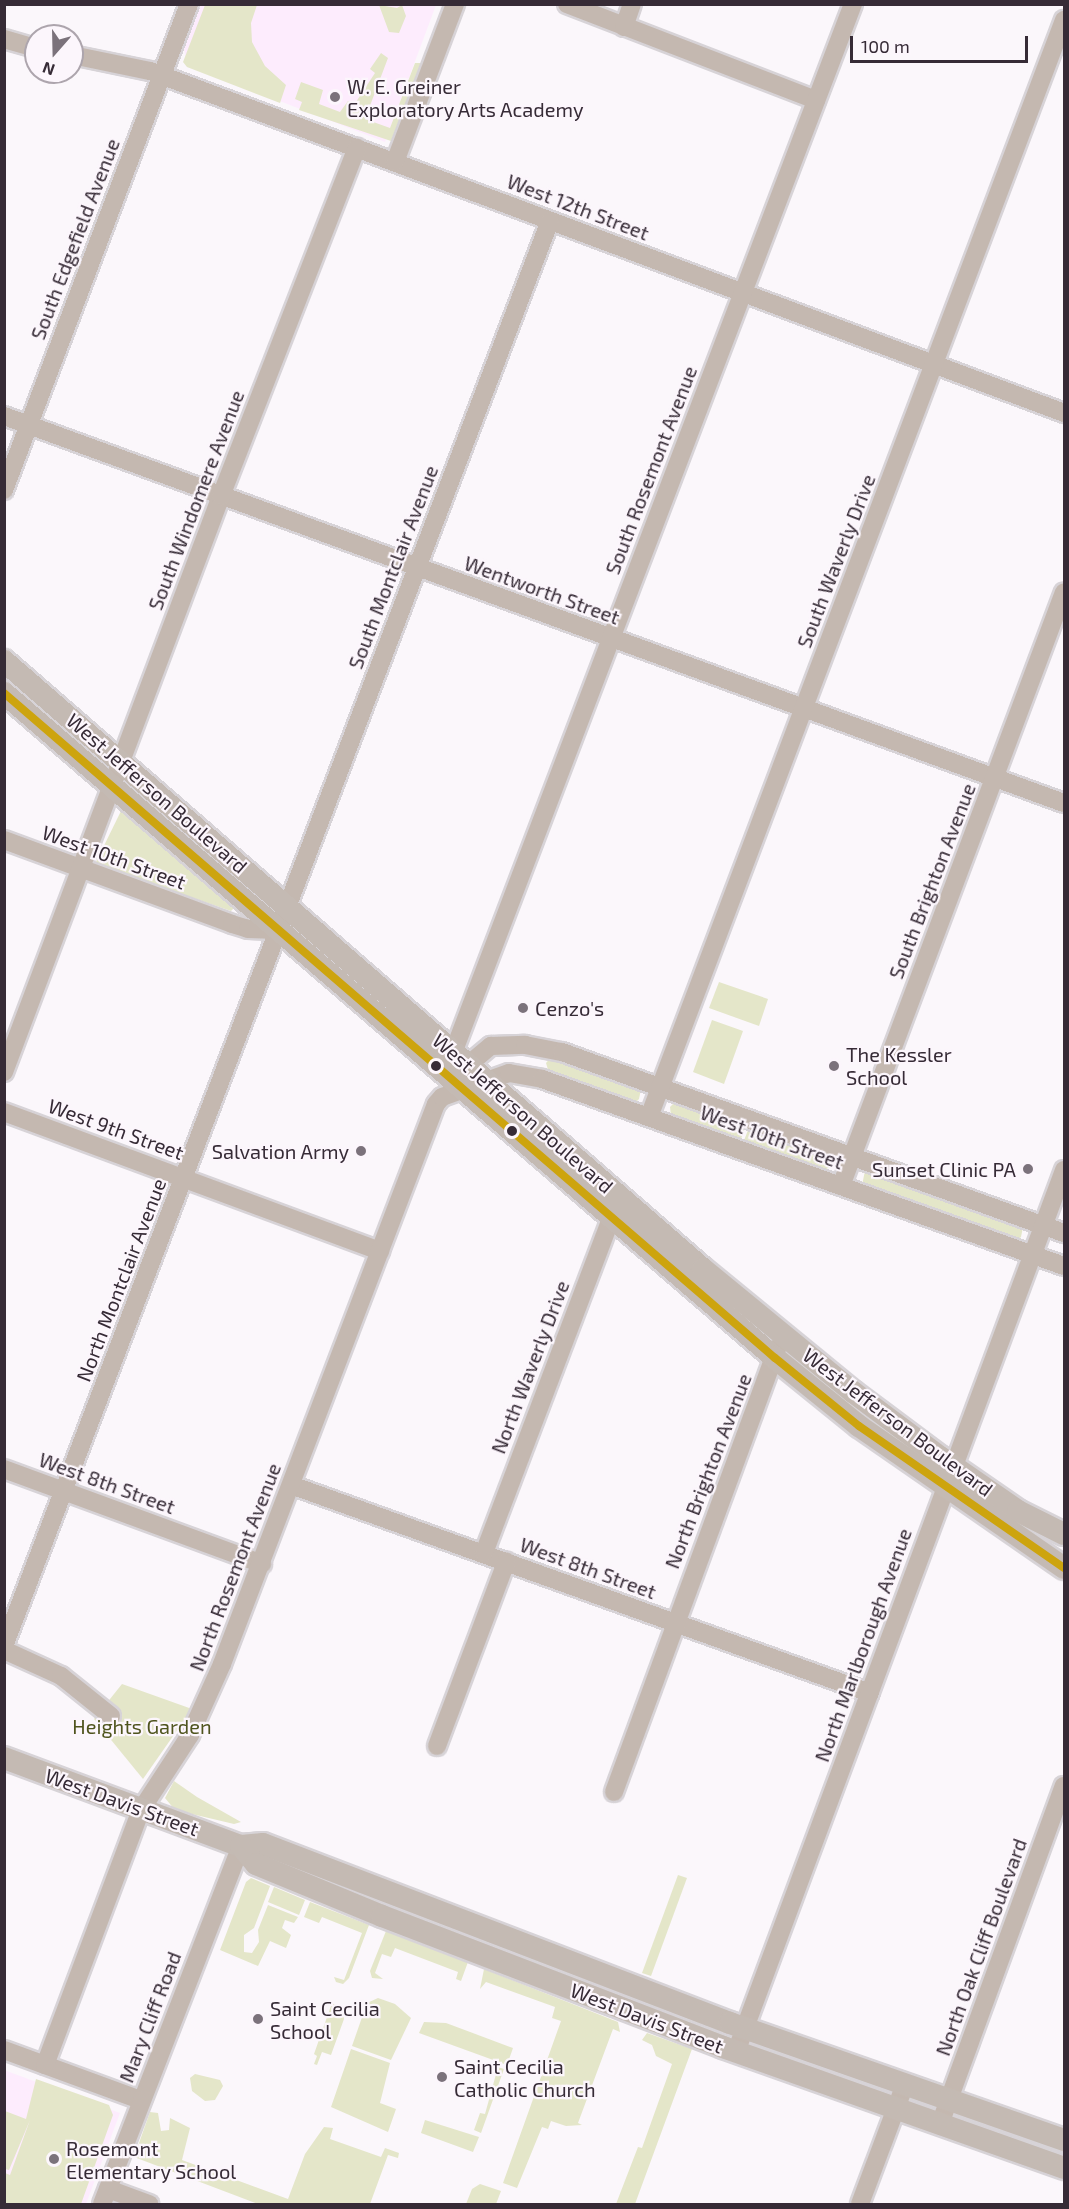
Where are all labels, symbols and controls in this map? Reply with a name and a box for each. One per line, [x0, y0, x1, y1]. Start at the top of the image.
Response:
north arrow [24, 24, 84, 84]
scale bar [853, 24, 1032, 62]
text: 100 m [861, 35, 910, 57]
text: N [40, 59, 57, 80]
place label: W. E. Greiner Exploratory Arts Academy [347, 74, 585, 121]
marker: W. E. Greiner Exploratory Arts Academy [328, 90, 342, 104]
street label: South Edgefield Avenue [25, 135, 125, 343]
street label: West 12th Street [504, 169, 652, 245]
street label: South Rosemont Avenue [600, 362, 702, 578]
street label: South Windomere Avenue [143, 386, 249, 614]
street label: South Montclair Avenue [343, 461, 443, 673]
street label: South Waverly Drive [792, 471, 880, 651]
street label: Wentworth Street [461, 551, 623, 629]
street label: West Jefferson Boulevard [62, 708, 252, 878]
street label: South Brighton Avenue [884, 780, 980, 982]
street label: West 10th Street [39, 820, 189, 894]
place label: Cenzo's [535, 996, 604, 1020]
marker: Cenzo's [516, 1001, 530, 1015]
street label: West Jefferson Boulevard [428, 1028, 618, 1198]
place label: The Kessler School [846, 1042, 952, 1089]
marker: The Kessler School [827, 1059, 841, 1073]
unlabelled marker [430, 1060, 442, 1072]
street label: West 9th Street [45, 1093, 187, 1165]
street label: West 10th Street [697, 1100, 847, 1174]
unlabelled marker [506, 1125, 518, 1137]
place label: Salvation Army [211, 1139, 349, 1163]
marker: Salvation Army [354, 1144, 368, 1158]
place label: Sunset Clinic PA [872, 1157, 1016, 1181]
marker: Sunset Clinic PA [1021, 1162, 1035, 1176]
street label: North Montclair Avenue [71, 1175, 171, 1385]
street label: North Waverly Drive [486, 1277, 574, 1457]
street label: West Jefferson Boulevard [798, 1343, 998, 1501]
street label: North Brighton Avenue [660, 1370, 756, 1572]
street label: West 8th Street [36, 1447, 178, 1519]
street label: North Rosemont Avenue [184, 1459, 286, 1675]
street label: North Marlborough Avenue [809, 1525, 917, 1765]
street label: West 8th Street [517, 1532, 659, 1604]
park label: Heights Garden [72, 1714, 212, 1738]
street label: West Davis Street [42, 1763, 202, 1841]
street label: North Oak Cliff Boulevard [930, 1835, 1032, 2059]
street label: Mary Cliff Road [114, 1948, 186, 2086]
street label: West Davis Street [567, 1978, 727, 2058]
place label: Saint Cecilia School [270, 1996, 380, 2043]
marker: Saint Cecilia School [251, 2012, 265, 2026]
place label: Saint Cecilia Catholic Church [454, 2054, 596, 2101]
marker: Saint Cecilia Catholic Church [435, 2070, 449, 2084]
place label: Rosemont Elementary School [66, 2136, 237, 2183]
marker: Rosemont Elementary School [47, 2152, 61, 2166]

